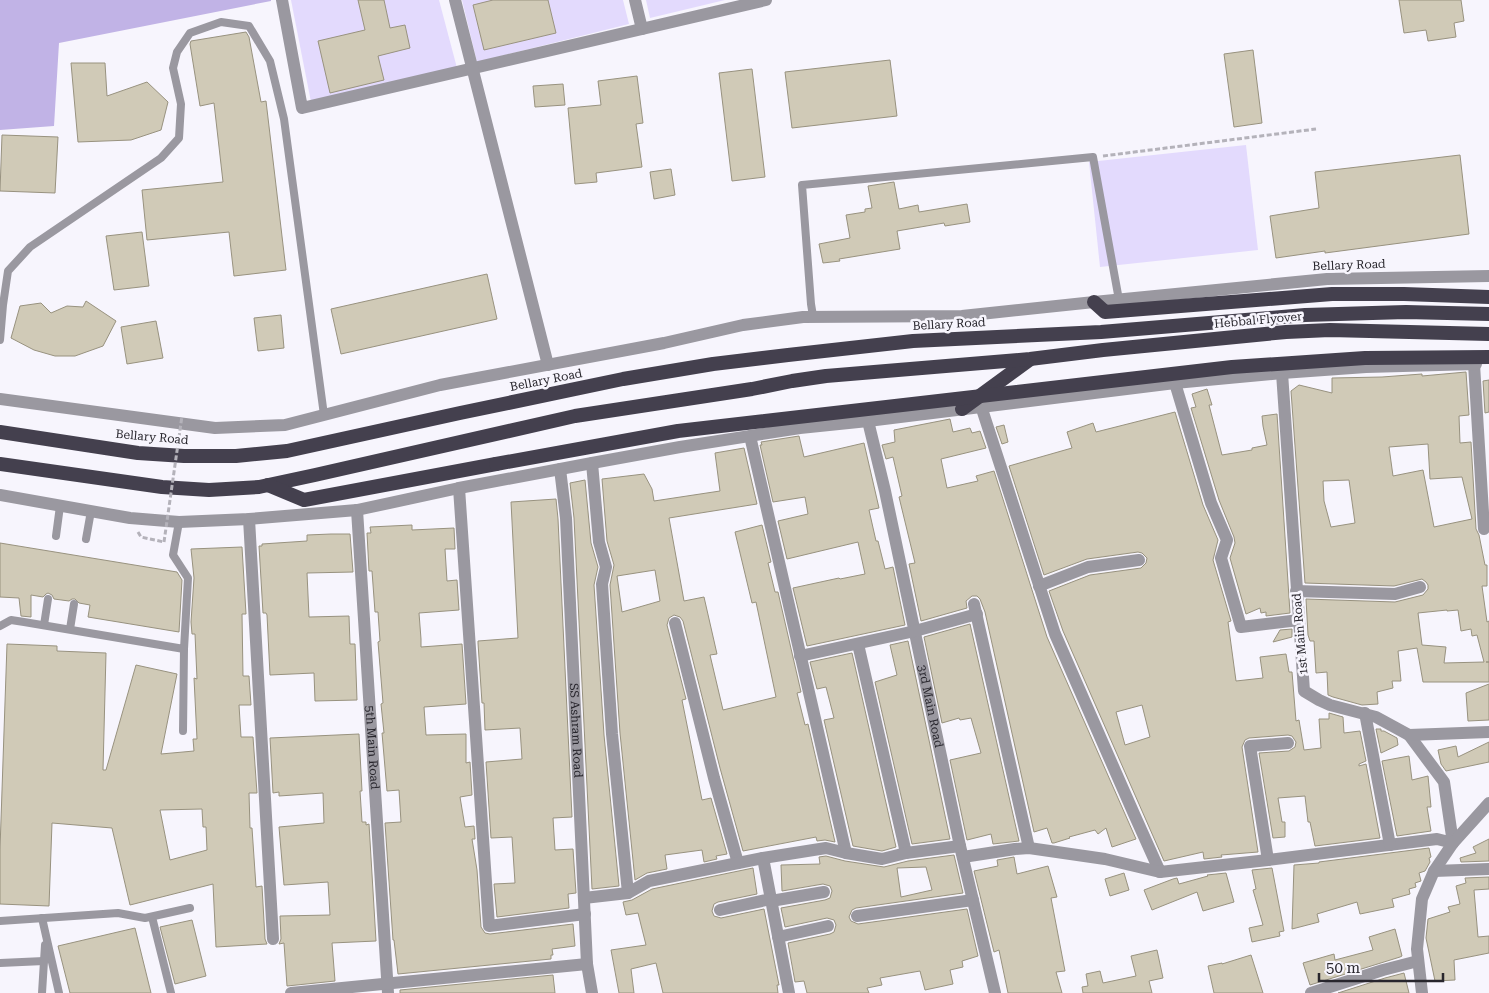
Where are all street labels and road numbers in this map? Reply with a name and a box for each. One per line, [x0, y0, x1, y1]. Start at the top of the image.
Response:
street label: Bellary Road [1312, 257, 1386, 273]
street label: Hebbal Flyover [1214, 309, 1303, 331]
street label: Bellary Road [912, 315, 986, 333]
street label: Bellary Road [509, 366, 584, 394]
street label: Bellary Road [115, 427, 189, 447]
street label: 1st Main Road [1289, 592, 1311, 675]
street label: 3rd Main Road [915, 664, 946, 749]
street label: SS Ashram Road [567, 683, 585, 778]
street label: 5th Main Road [363, 705, 382, 790]

